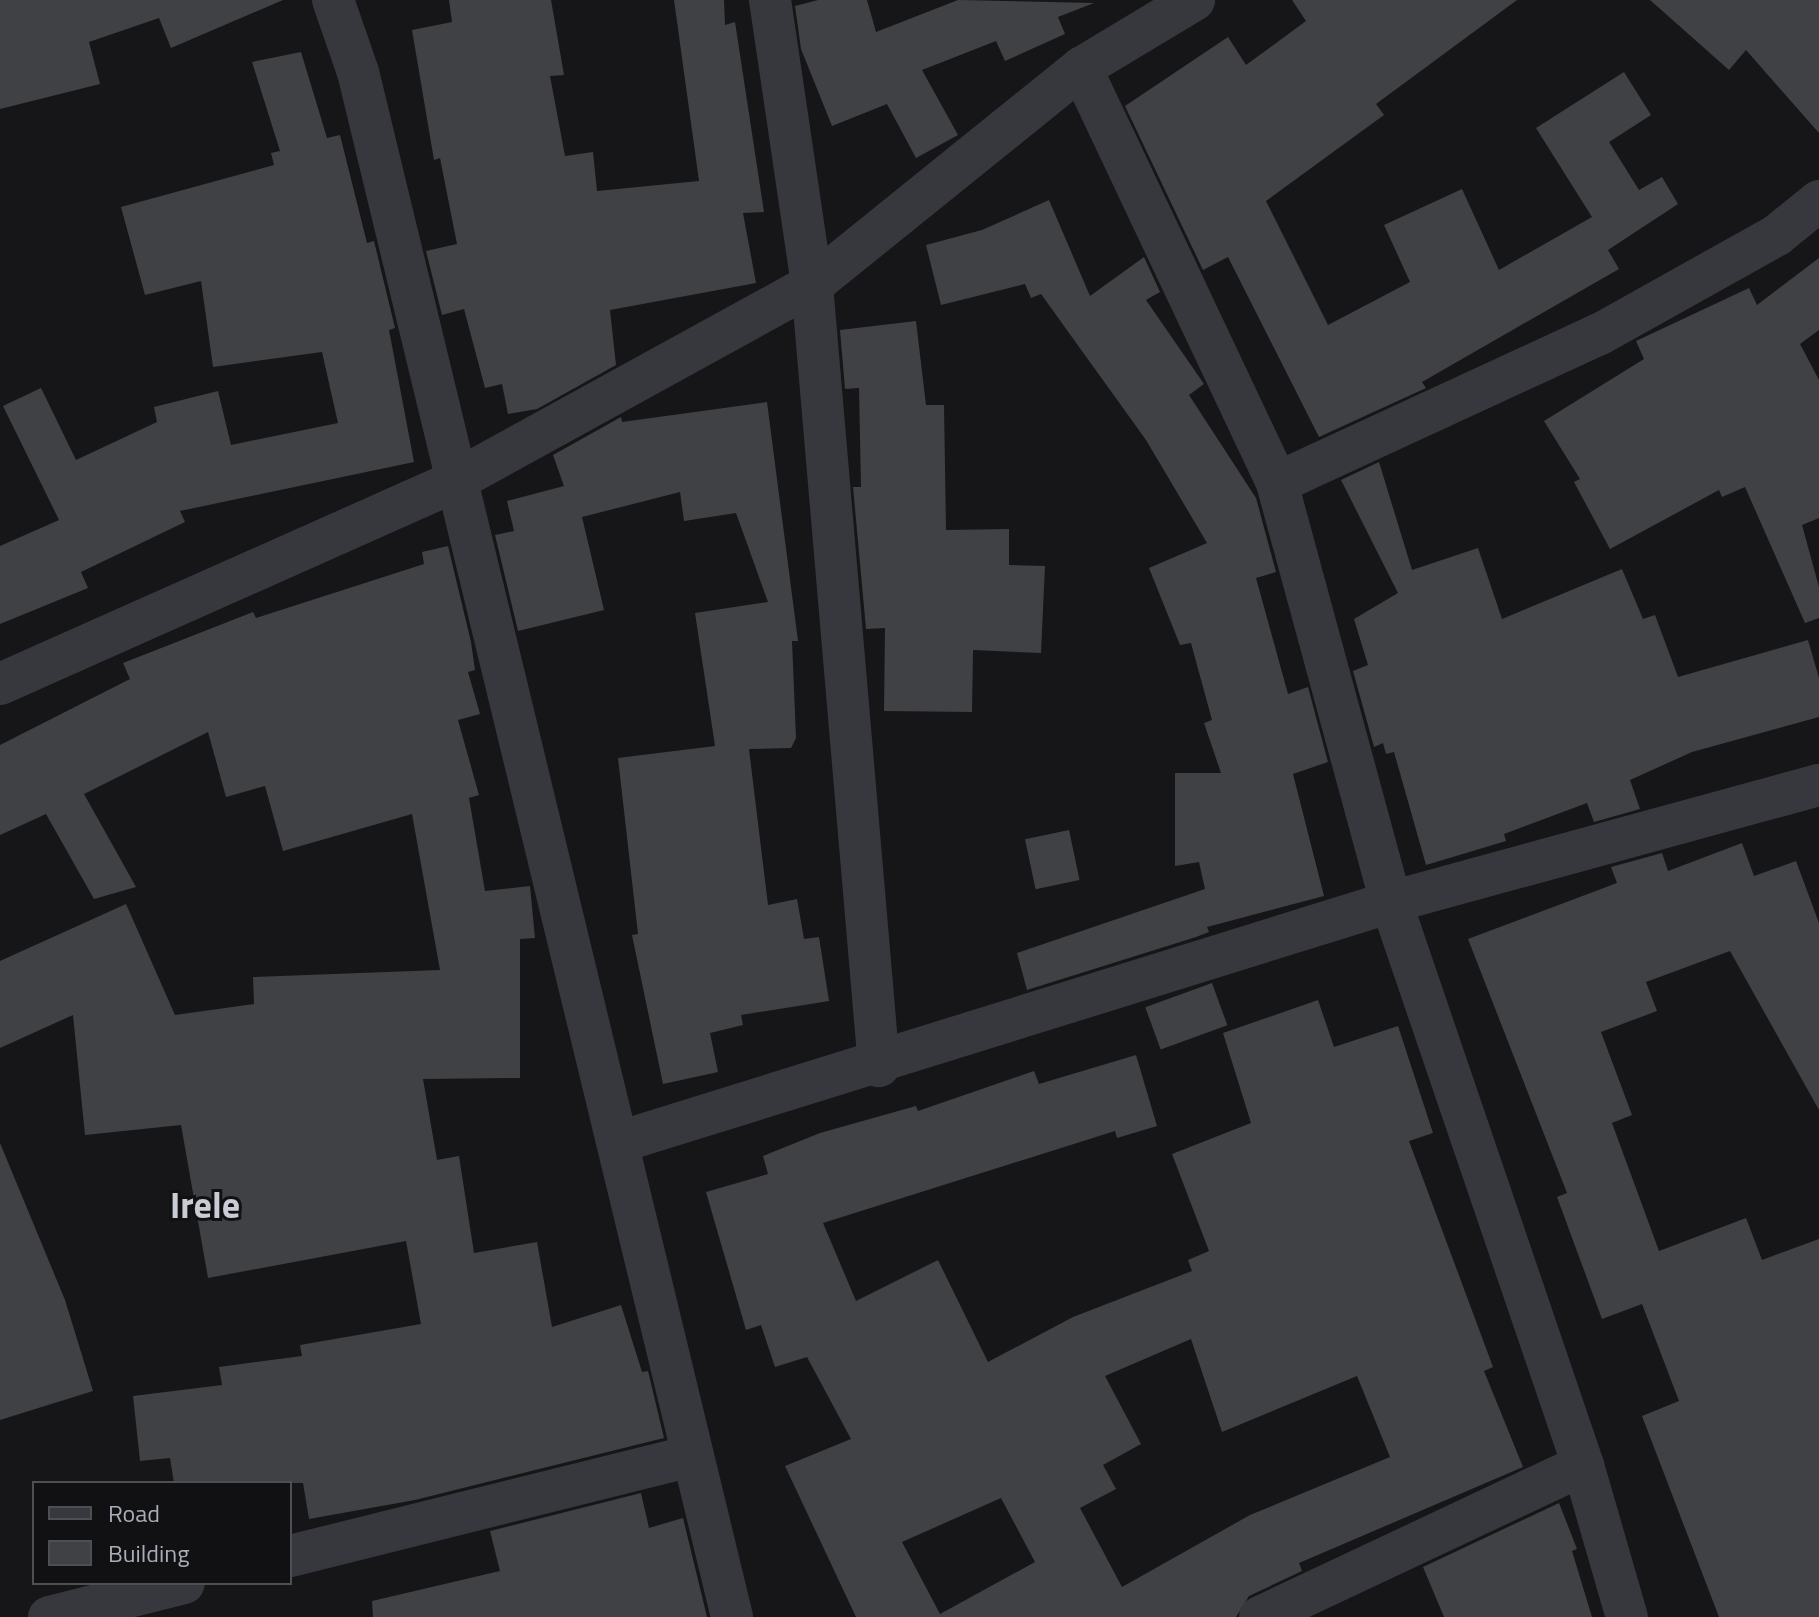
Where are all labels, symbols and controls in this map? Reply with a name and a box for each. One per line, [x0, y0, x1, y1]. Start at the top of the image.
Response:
district label: Irele [170, 1183, 240, 1227]
legend [32, 1481, 292, 1585]
text: Road [108, 1495, 160, 1531]
text: Building [108, 1535, 190, 1571]

